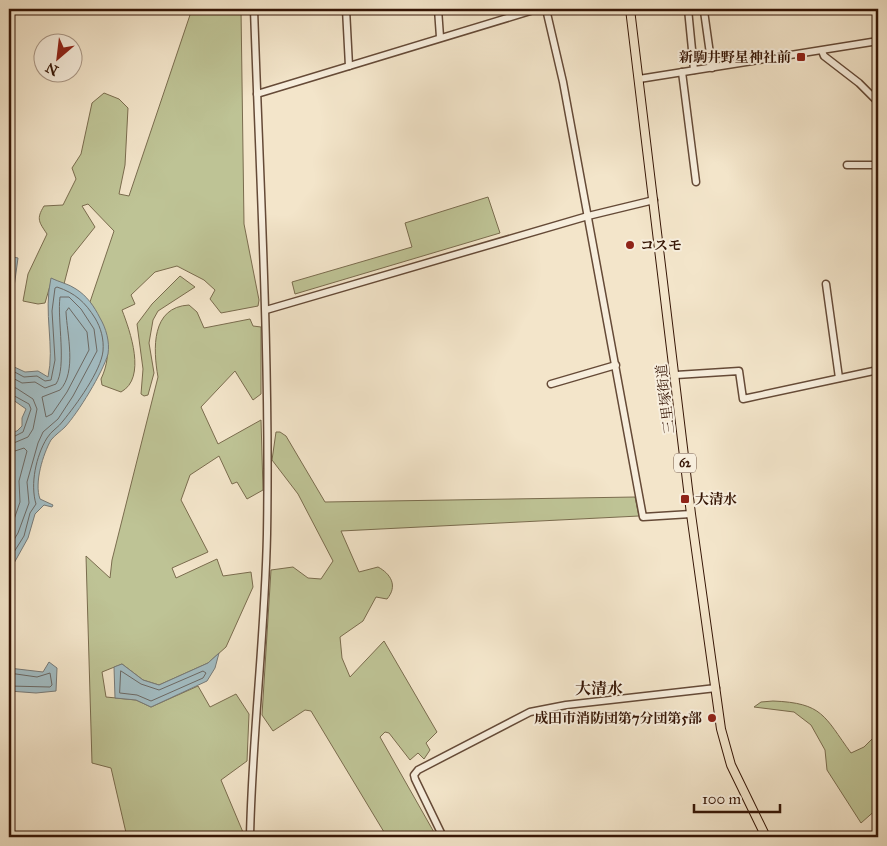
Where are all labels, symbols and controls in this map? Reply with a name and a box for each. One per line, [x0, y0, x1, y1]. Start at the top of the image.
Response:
north arrow [32, 32, 82, 82]
place label: 新駒井野星神社前 [679, 49, 791, 66]
marker: 新駒井野星神社前 [795, 51, 807, 63]
text: N [43, 59, 61, 79]
place label: コスモ [640, 237, 682, 254]
marker: コスモ [624, 239, 636, 251]
street label: 三里塚街道 [653, 363, 678, 435]
road number: 62 [674, 453, 696, 472]
place label: 大清水 [695, 491, 737, 508]
marker: 大清水 [679, 493, 691, 505]
district label: 大清水 [575, 679, 623, 698]
place label: 成田市消防団第7分団第5部 [534, 710, 702, 727]
marker: 成田市消防団第7分団第5部 [706, 712, 718, 724]
scale bar [694, 781, 781, 813]
text: 100 m [702, 790, 742, 808]

